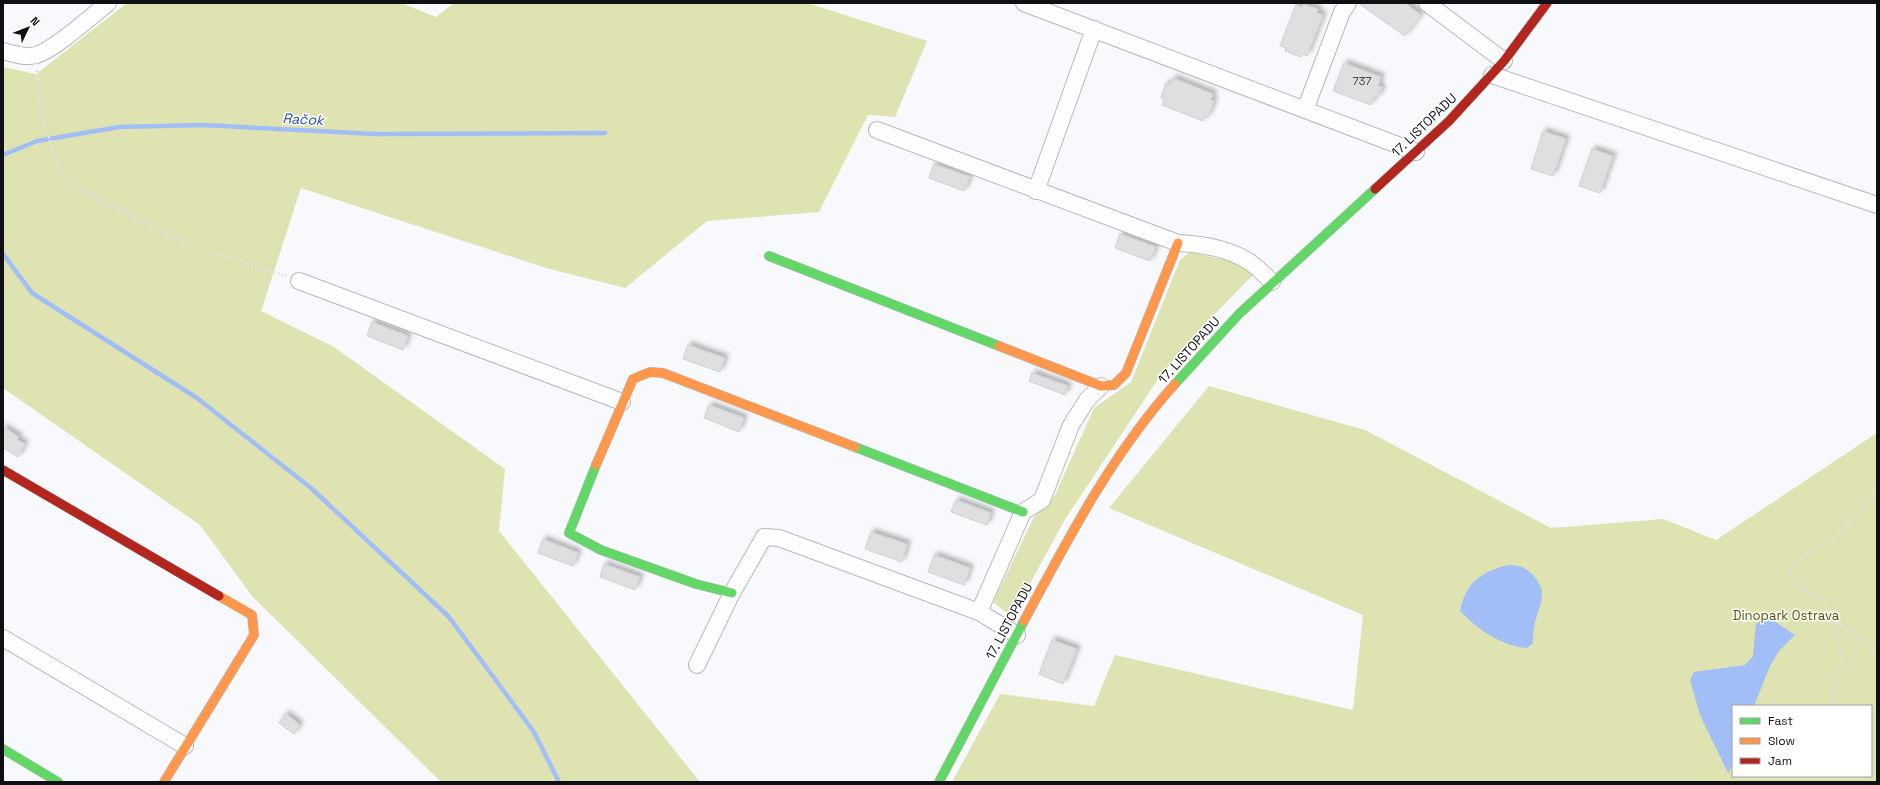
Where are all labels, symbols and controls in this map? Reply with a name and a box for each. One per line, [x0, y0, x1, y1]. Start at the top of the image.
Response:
north arrow [8, 8, 48, 48]
text: N [28, 14, 43, 29]
house number: 737 [1352, 74, 1372, 88]
street label: 17. LISTOPADU [1388, 90, 1460, 160]
water label: Račok [282, 109, 326, 129]
street label: 17. LISTOPADU [1154, 313, 1224, 387]
street label: 17. LISTOPADU [982, 580, 1036, 662]
park label: Dinopark Ostrava [1733, 607, 1840, 624]
legend [1732, 705, 1872, 777]
text: Fast [1768, 713, 1793, 729]
text: Slow [1768, 733, 1795, 749]
text: Jam [1768, 753, 1792, 769]

